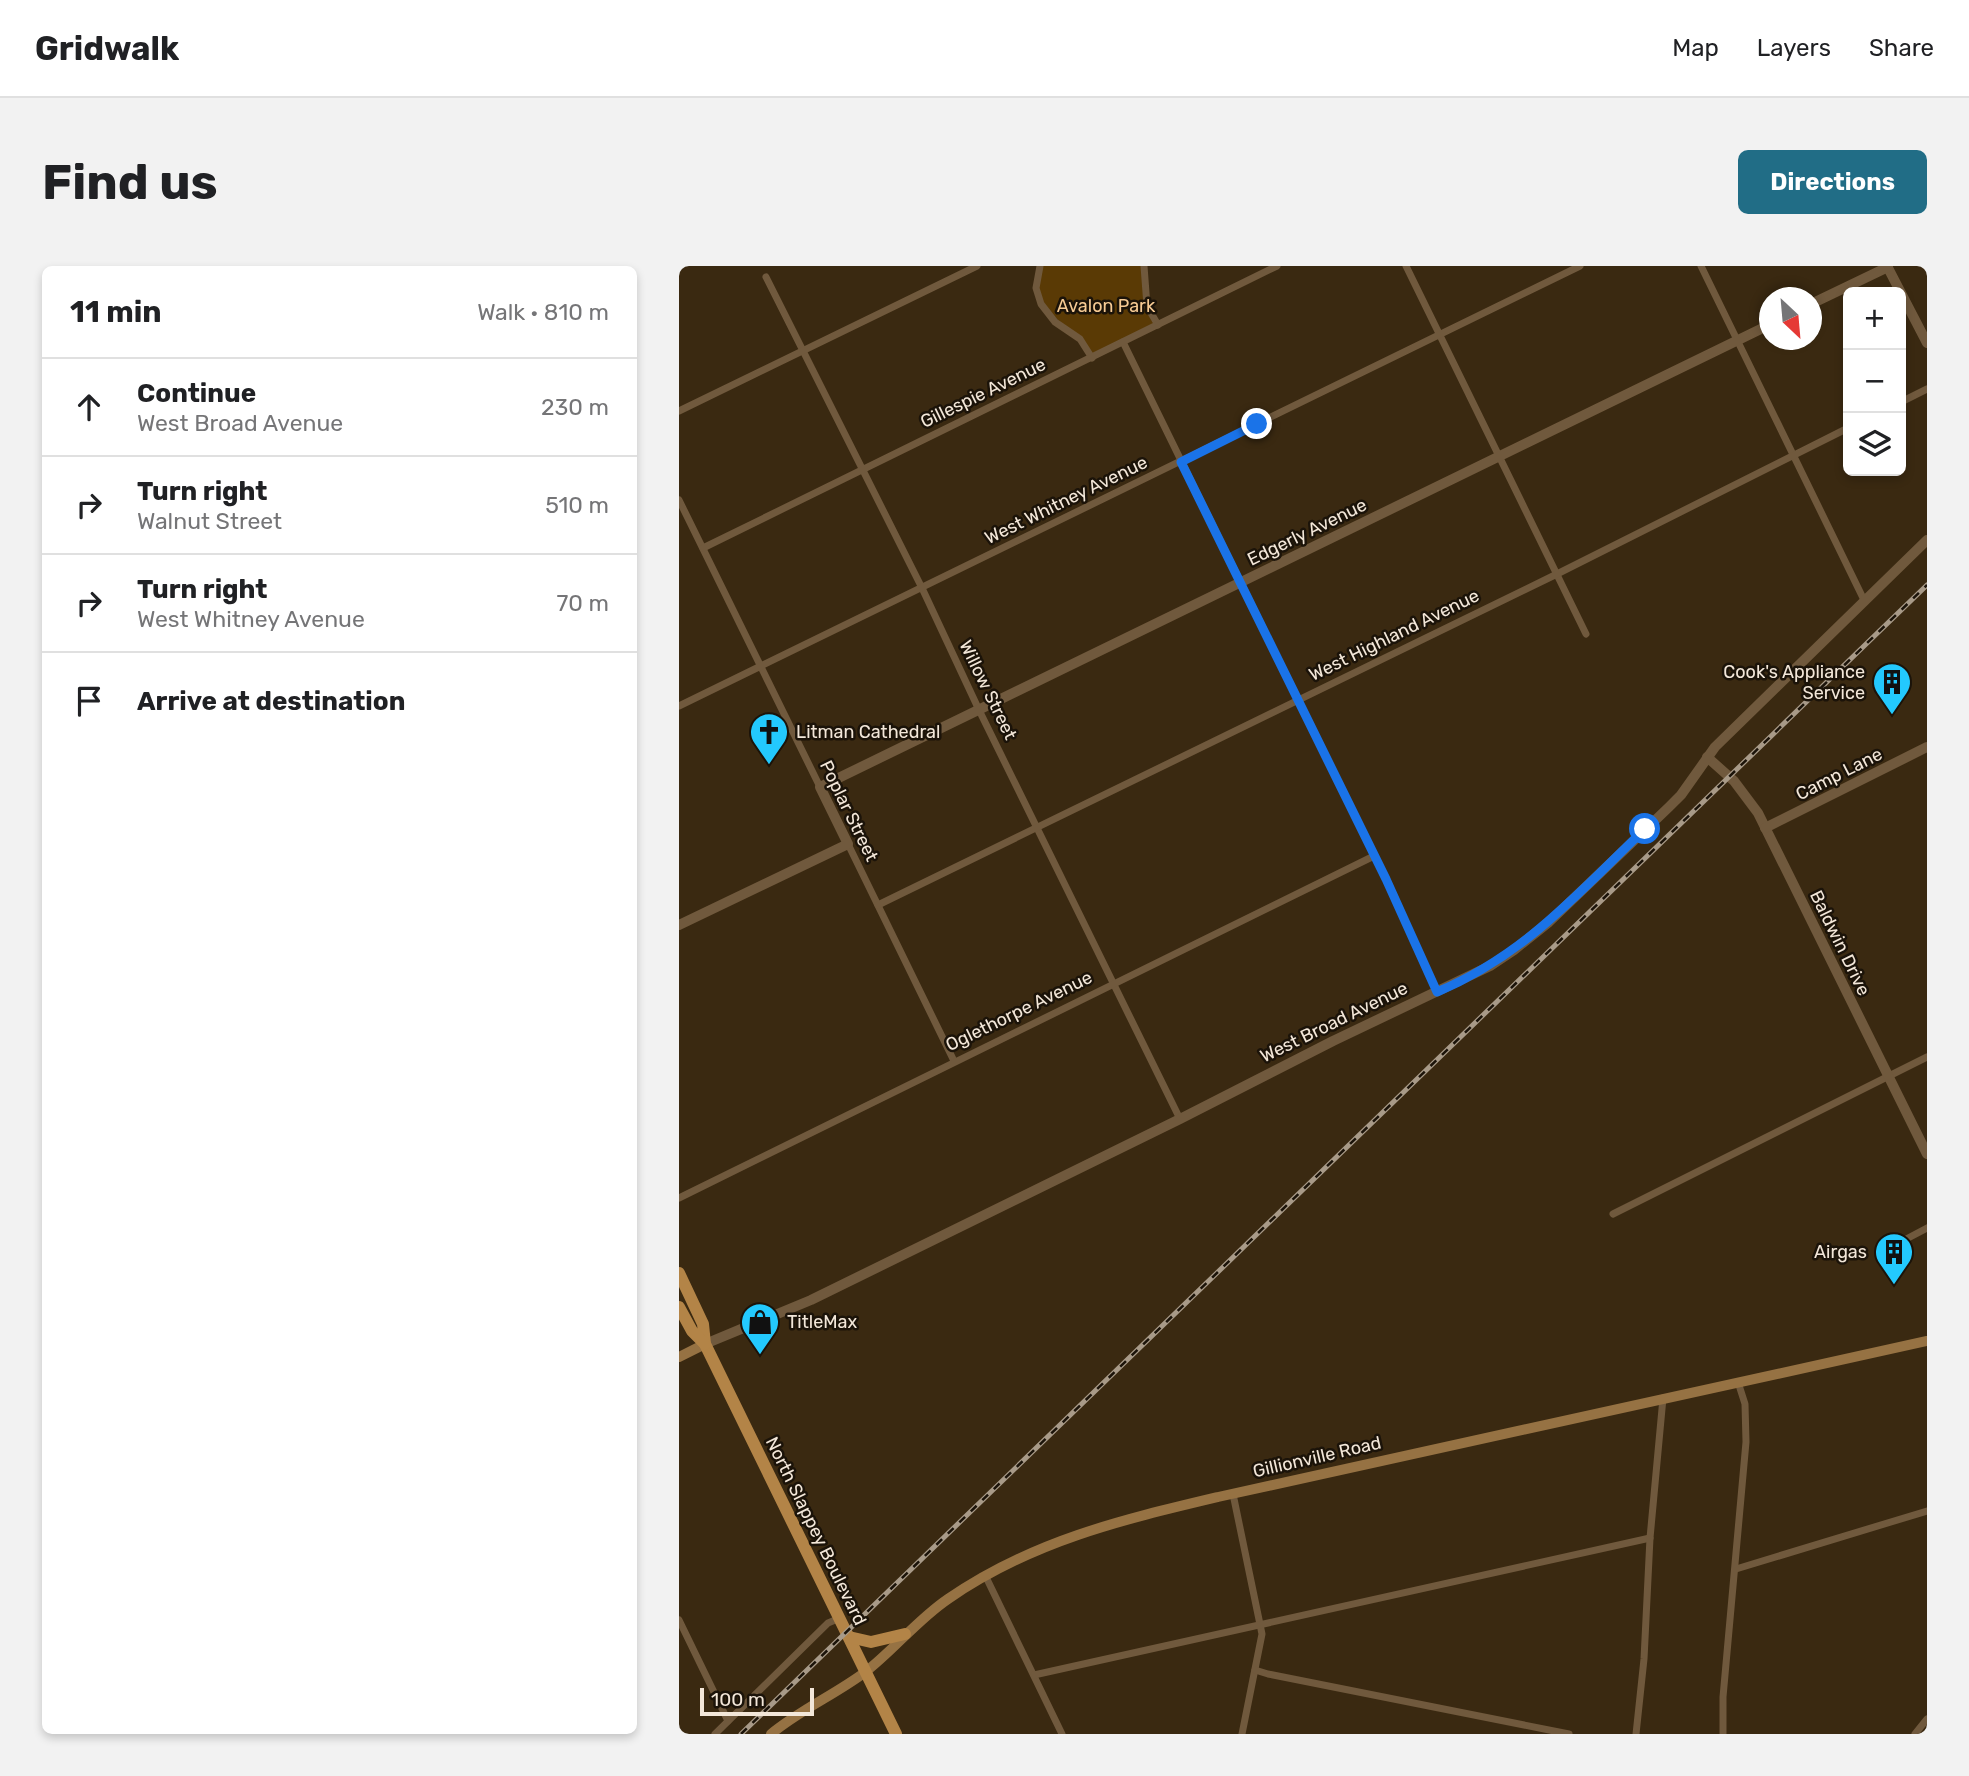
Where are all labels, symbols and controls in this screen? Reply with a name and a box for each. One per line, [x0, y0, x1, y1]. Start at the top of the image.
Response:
text: Gridwalk [35, 29, 179, 68]
text: Map [1672, 34, 1719, 62]
text: Layers [1757, 34, 1831, 62]
text: Share [1869, 34, 1934, 62]
button: Directions [1738, 150, 1927, 214]
text: Find us [42, 153, 218, 211]
north arrow [1759, 287, 1822, 350]
map controls [1843, 287, 1906, 476]
button: + [1843, 287, 1906, 350]
text: 11 min [70, 294, 162, 330]
park label: Avalon Park [1057, 295, 1156, 317]
text: Walk · 810 m [477, 298, 609, 326]
button: − [1843, 350, 1906, 413]
street label: Gillespie Avenue [917, 353, 1049, 433]
text: Continue [137, 378, 256, 409]
icon: ahead [70, 388, 108, 426]
text: 230 m [541, 393, 609, 421]
route end [1241, 408, 1272, 439]
text: West Broad Avenue [137, 409, 343, 437]
button: layers [1843, 413, 1906, 476]
street label: West Whitney Avenue [981, 451, 1151, 549]
text: Turn right [137, 476, 267, 507]
icon: right [70, 486, 108, 524]
text: 510 m [545, 491, 609, 519]
street label: Edgerly Avenue [1244, 494, 1370, 570]
text: Walnut Street [137, 507, 282, 535]
text: Turn right [137, 574, 267, 605]
icon: right [70, 584, 108, 622]
street label: West Highland Avenue [1305, 584, 1483, 686]
text: 70 m [557, 589, 609, 617]
text: West Whitney Avenue [137, 605, 365, 633]
street label: Willow Street [954, 637, 1022, 743]
place label: Cook's Appliance Service [1723, 661, 1865, 704]
building icon: Cook's Appliance Service [1871, 661, 1913, 716]
icon: arrive [70, 682, 108, 720]
text: Arrive at destination [137, 686, 405, 717]
church icon: Litman Cathedral [748, 711, 790, 766]
place label: Litman Cathedral [796, 721, 940, 743]
street label: Camp Lane [1792, 743, 1886, 805]
street label: Poplar Street [815, 757, 883, 865]
route start [1629, 813, 1660, 844]
street label: Baldwin Drive [1805, 887, 1875, 999]
street label: Oglethorpe Avenue [942, 966, 1096, 1056]
street label: West Broad Avenue [1257, 977, 1411, 1067]
building icon: Airgas [1873, 1231, 1915, 1286]
place label: Airgas [1814, 1241, 1867, 1263]
shop icon: TitleMax [739, 1301, 781, 1356]
place label: TitleMax [787, 1311, 857, 1333]
street label: Gillionville Road [1251, 1432, 1383, 1482]
street label: North Slappey Boulevard [761, 1433, 871, 1629]
scale bar [700, 1685, 814, 1717]
text: 100 m [711, 1688, 765, 1711]

